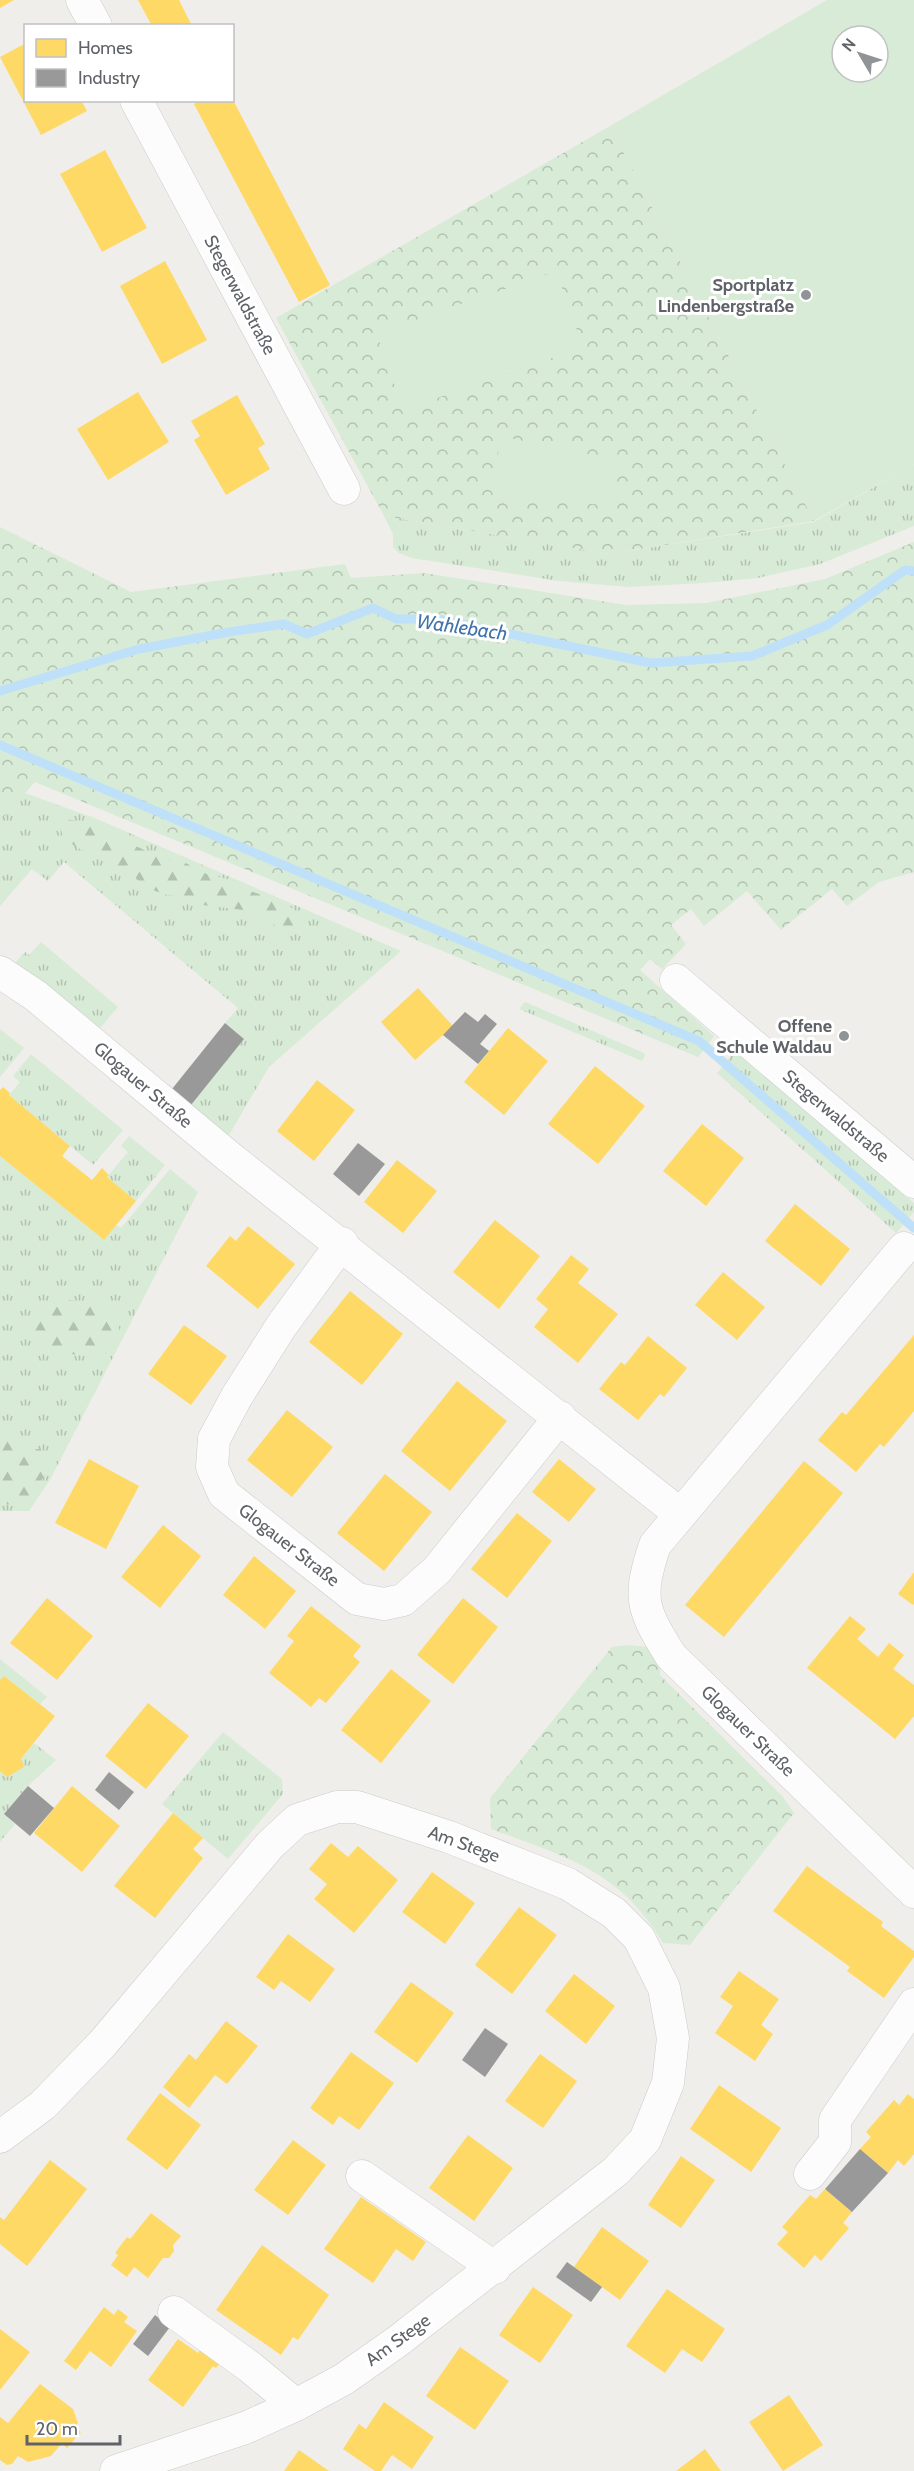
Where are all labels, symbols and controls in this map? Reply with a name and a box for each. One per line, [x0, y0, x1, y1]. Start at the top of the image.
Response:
legend [24, 24, 234, 102]
north arrow [830, 24, 890, 84]
text: N [838, 35, 860, 55]
text: Homes [78, 37, 133, 59]
text: Industry [78, 67, 140, 89]
street label: Stegerwaldstraße [199, 231, 281, 359]
place label: Sportplatz Lindenbergstraße [658, 274, 795, 317]
marker: Sportplatz Lindenbergstraße [799, 288, 813, 302]
water label: Wahlebach [415, 609, 509, 645]
place label: Offene Schule Waldau [716, 1015, 832, 1058]
marker: Offene Schule Waldau [837, 1029, 851, 1043]
street label: Glogauer Straße [89, 1037, 197, 1133]
street label: Stegerwaldstraße [778, 1065, 894, 1167]
street label: Glogauer Straße [234, 1499, 344, 1591]
street label: Glogauer Straße [696, 1681, 800, 1781]
street label: Am Stege [425, 1821, 503, 1867]
street label: Am Stege [361, 2309, 435, 2371]
scale bar [27, 2408, 120, 2446]
text: 20 m [36, 2418, 78, 2440]

